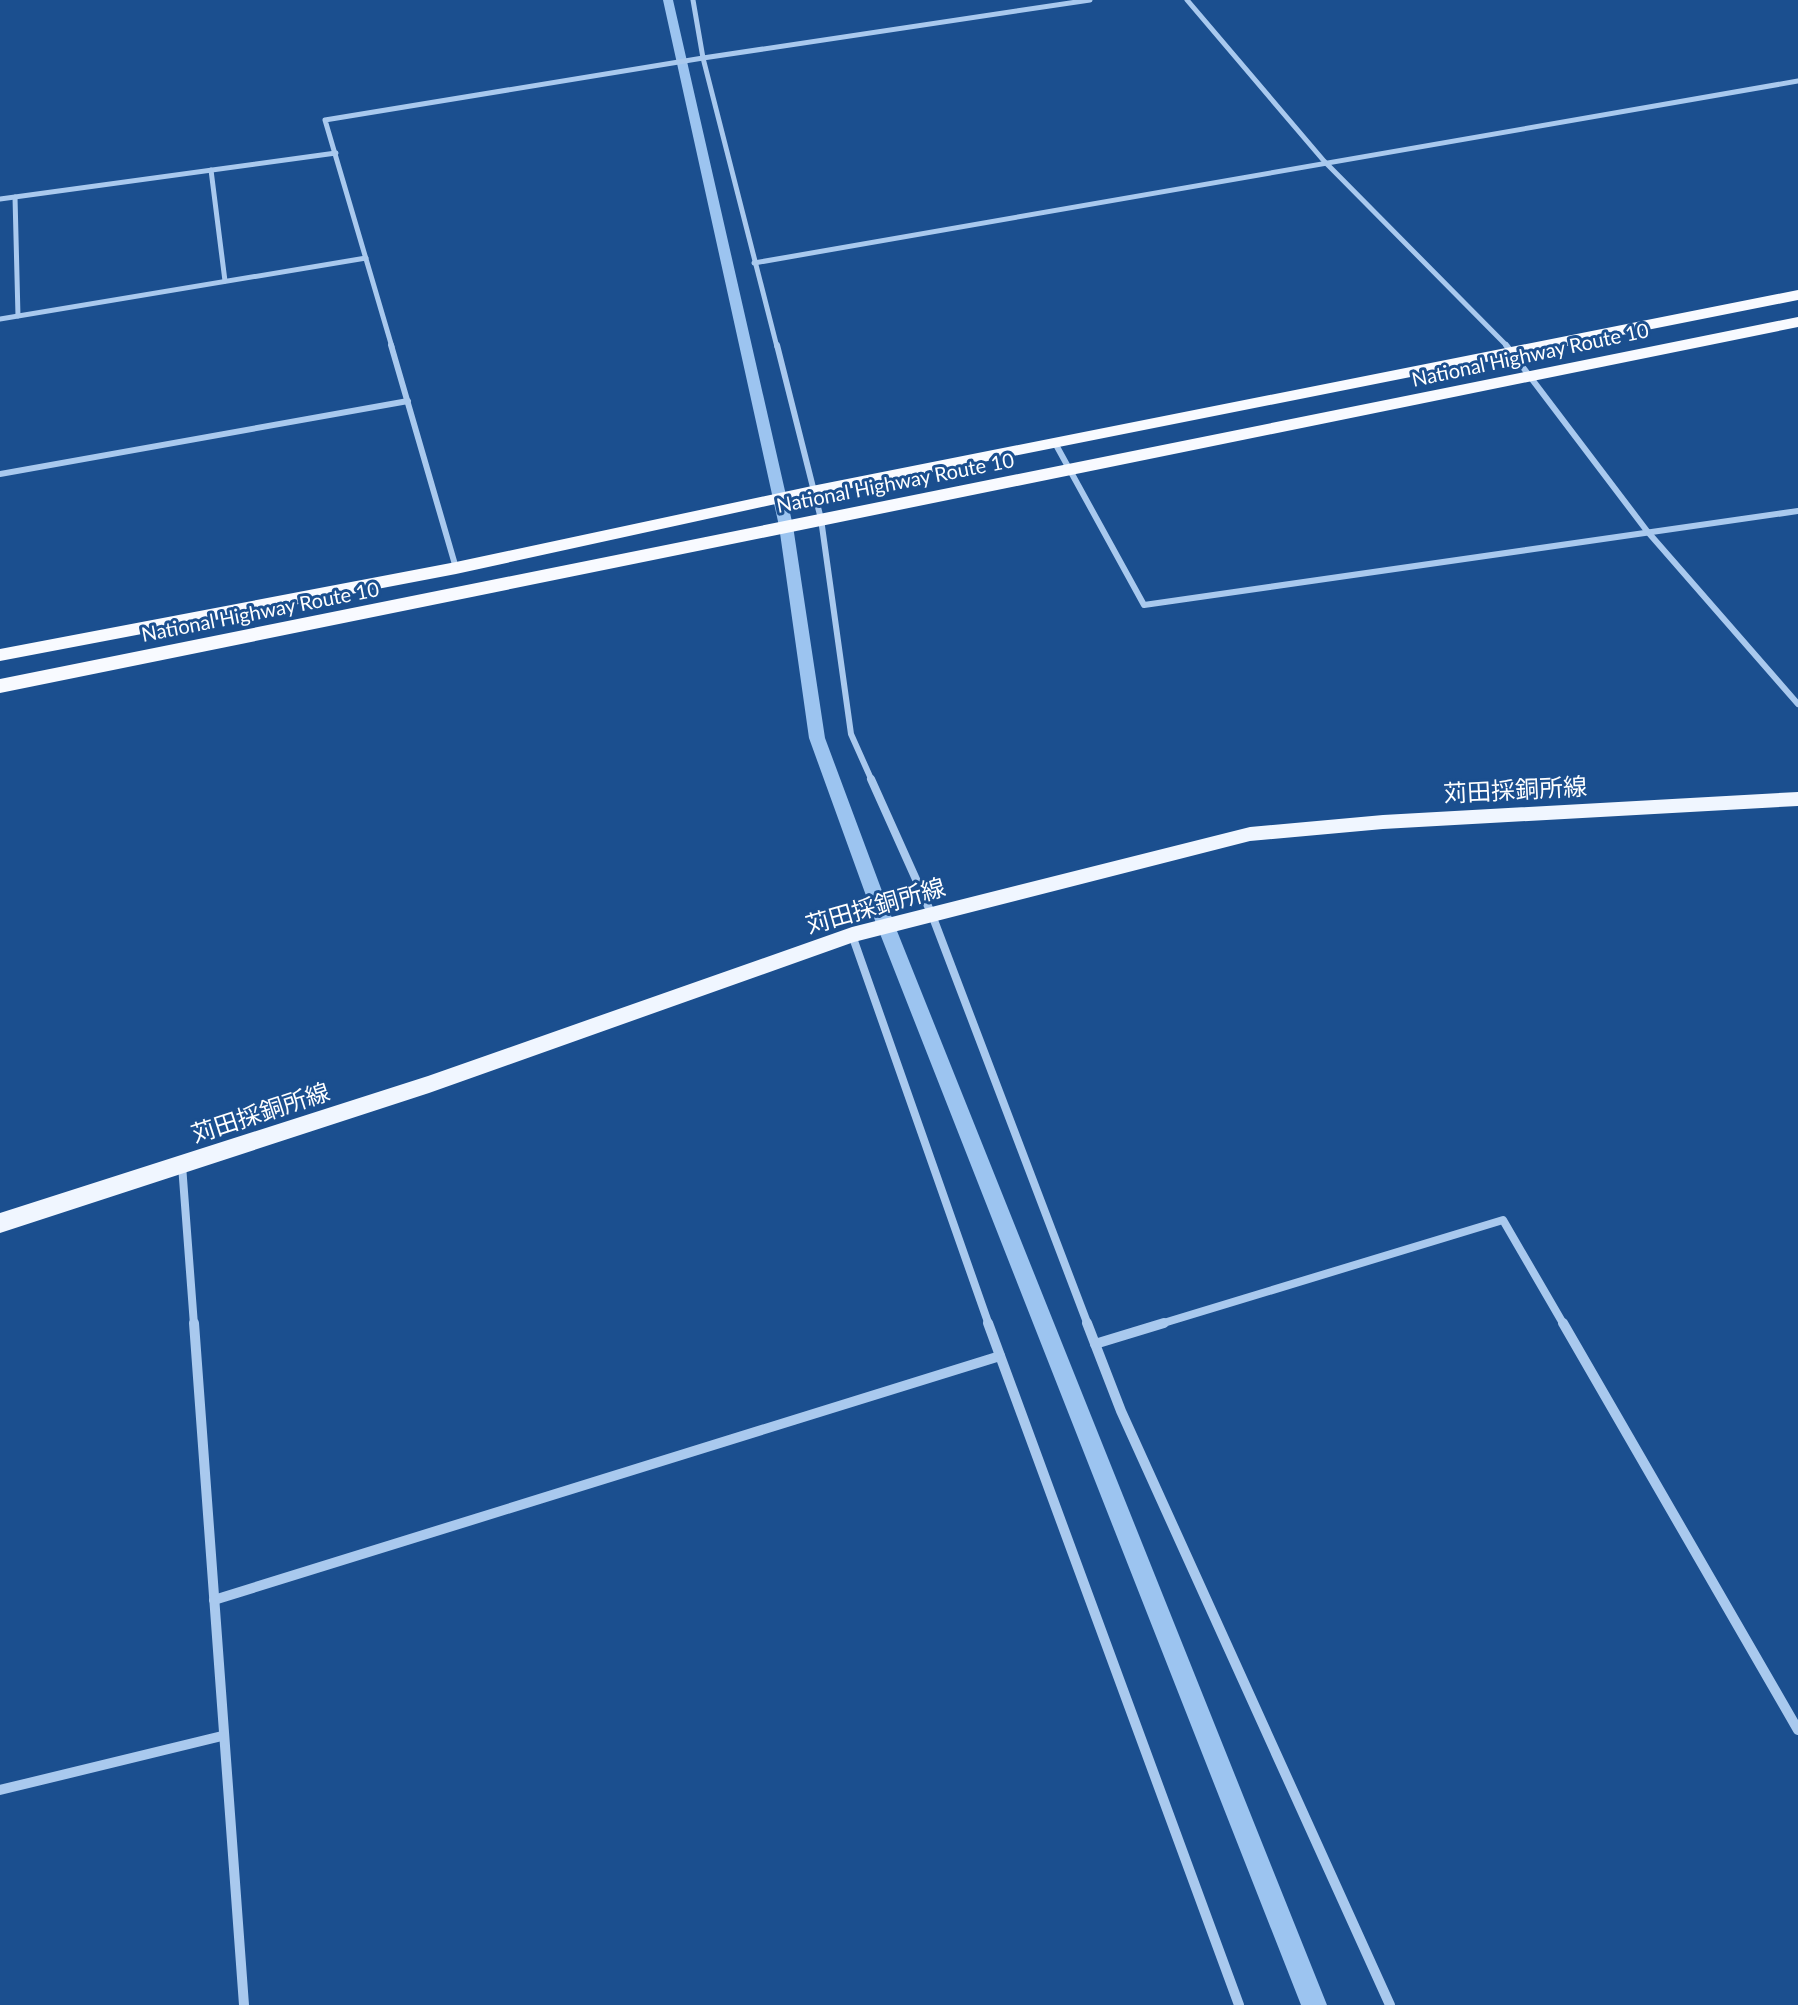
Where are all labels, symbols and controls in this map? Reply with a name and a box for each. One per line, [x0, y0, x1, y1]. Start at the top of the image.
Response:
street label: National Highway Route 10 [1409, 317, 1651, 391]
street label: National Highway Route 10 [774, 447, 1016, 517]
street label: National Highway Route 10 [139, 576, 381, 646]
street label: 苅田採銅所線 [1442, 771, 1588, 807]
street label: 苅田採銅所線 [802, 871, 948, 939]
street label: 苅田採銅所線 [187, 1076, 333, 1148]

